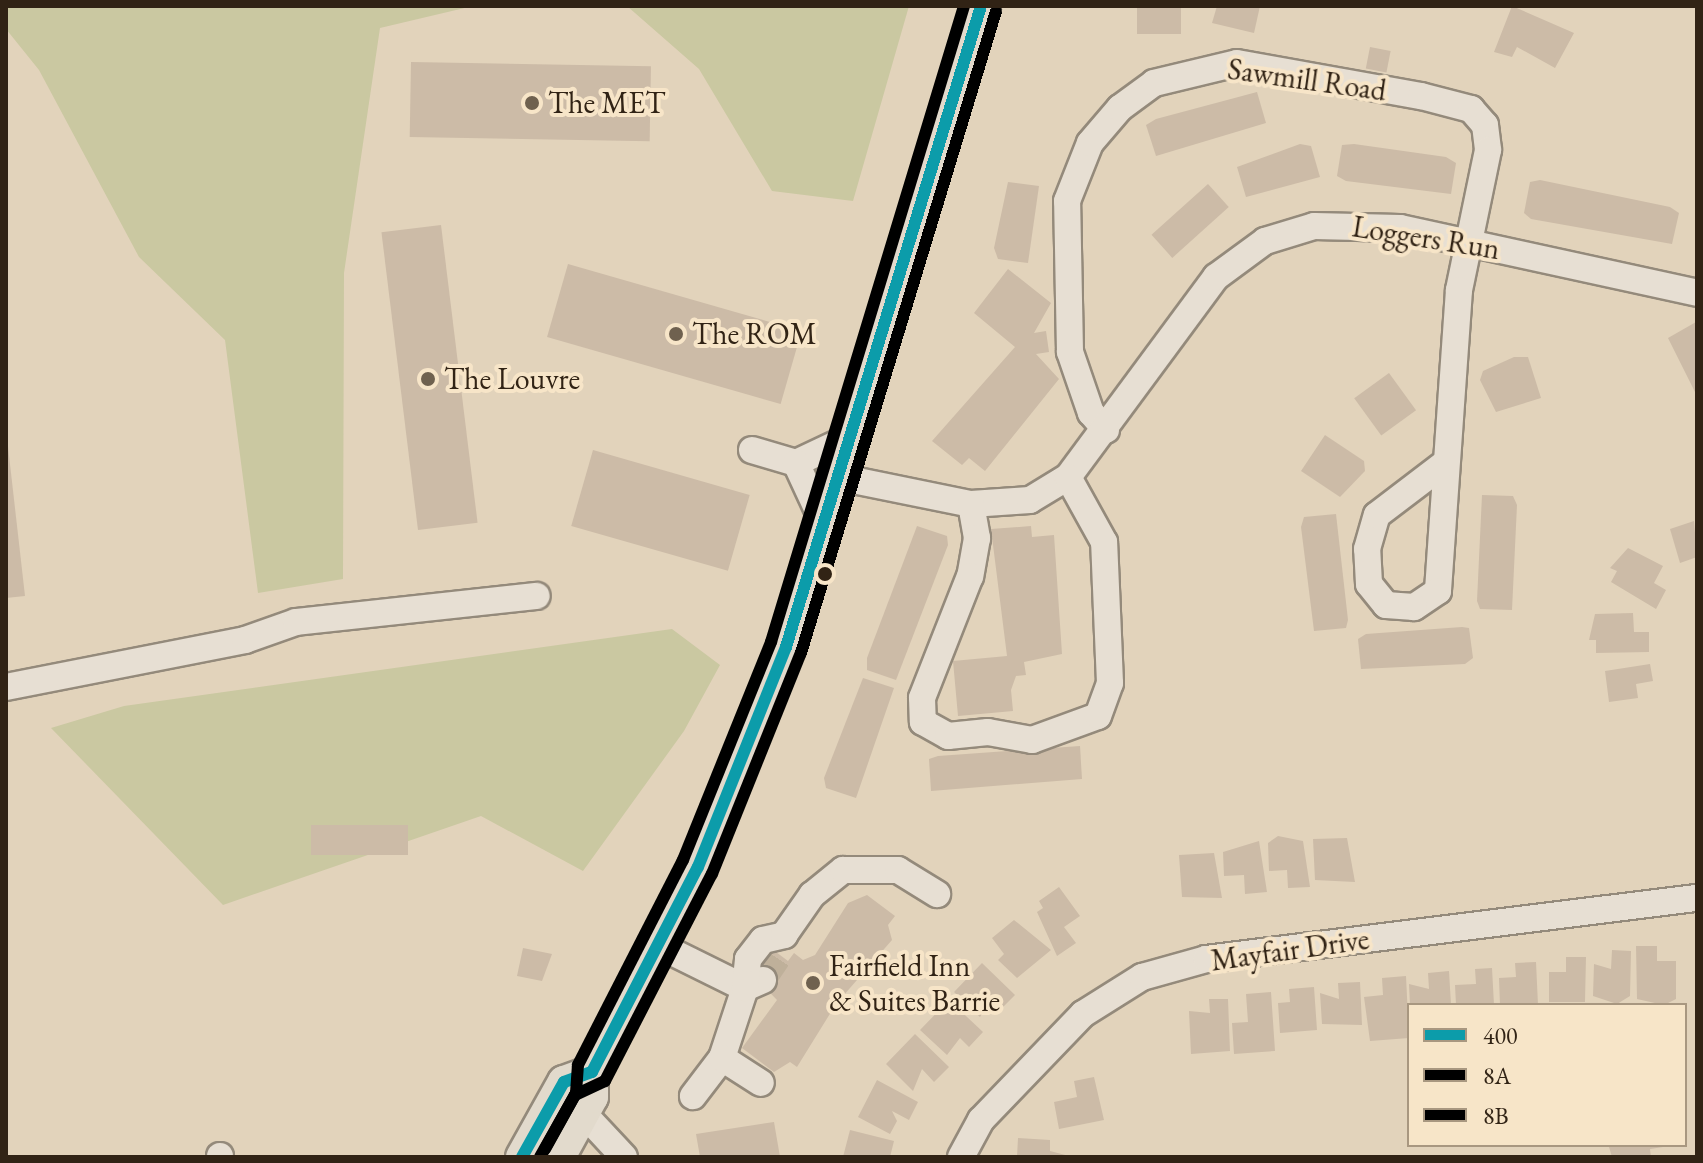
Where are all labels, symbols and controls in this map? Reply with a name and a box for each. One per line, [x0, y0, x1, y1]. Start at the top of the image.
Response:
street label: Sawmill Road [1225, 51, 1389, 109]
place label: The MET [548, 85, 665, 121]
marker: The MET [523, 94, 541, 112]
street label: Loggers Run [1350, 209, 1502, 267]
place label: The ROM [692, 316, 817, 352]
marker: The ROM [667, 325, 685, 343]
place label: The Louvre [444, 361, 580, 397]
marker: The Louvre [419, 370, 437, 388]
unlabelled marker [817, 566, 833, 582]
street label: Mayfair Drive [1209, 921, 1371, 979]
place label: Fairfield Inn & Suites Barrie [829, 948, 1000, 1018]
marker: Fairfield Inn & Suites Barrie [804, 974, 822, 992]
legend [1407, 1003, 1687, 1147]
text: 400 [1483, 1020, 1518, 1051]
text: 8A [1483, 1060, 1511, 1091]
text: 8B [1483, 1100, 1509, 1131]

